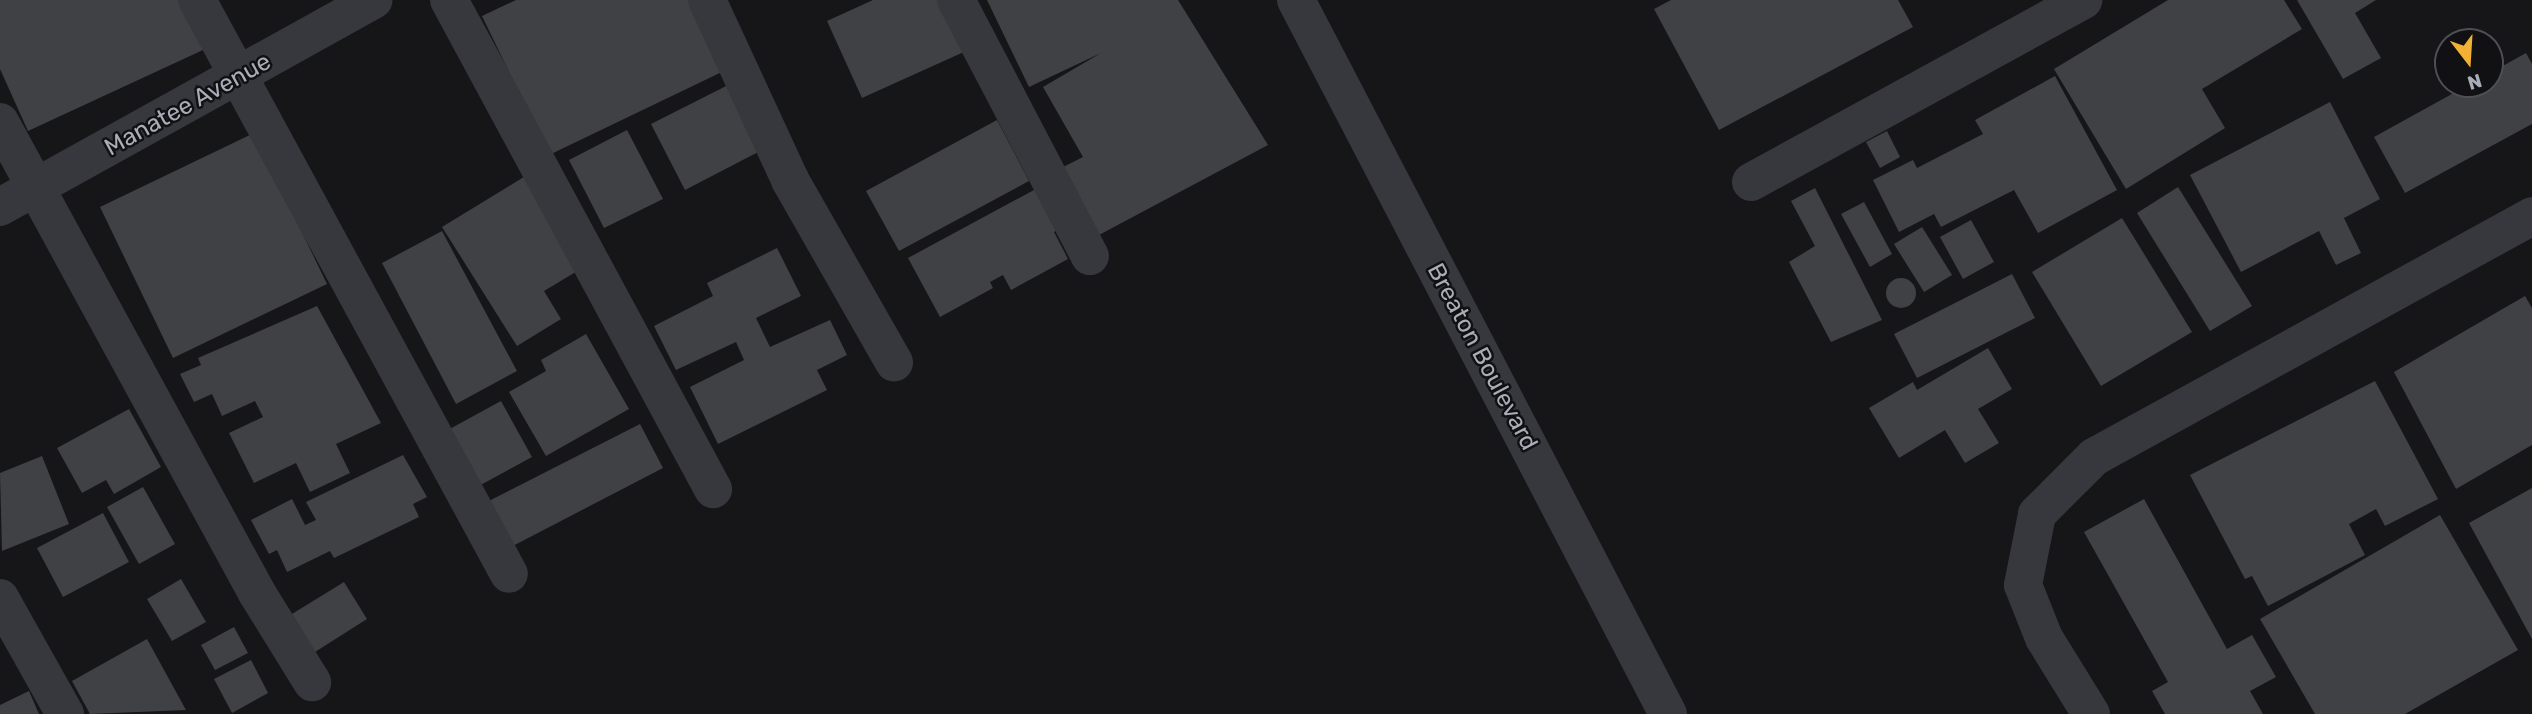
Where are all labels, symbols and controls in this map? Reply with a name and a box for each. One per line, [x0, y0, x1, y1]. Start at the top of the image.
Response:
north arrow [2434, 28, 2504, 98]
street label: Manatee Avenue [100, 47, 276, 163]
text: N [2465, 69, 2485, 95]
street label: Breaton Boulevard [1421, 259, 1543, 455]

